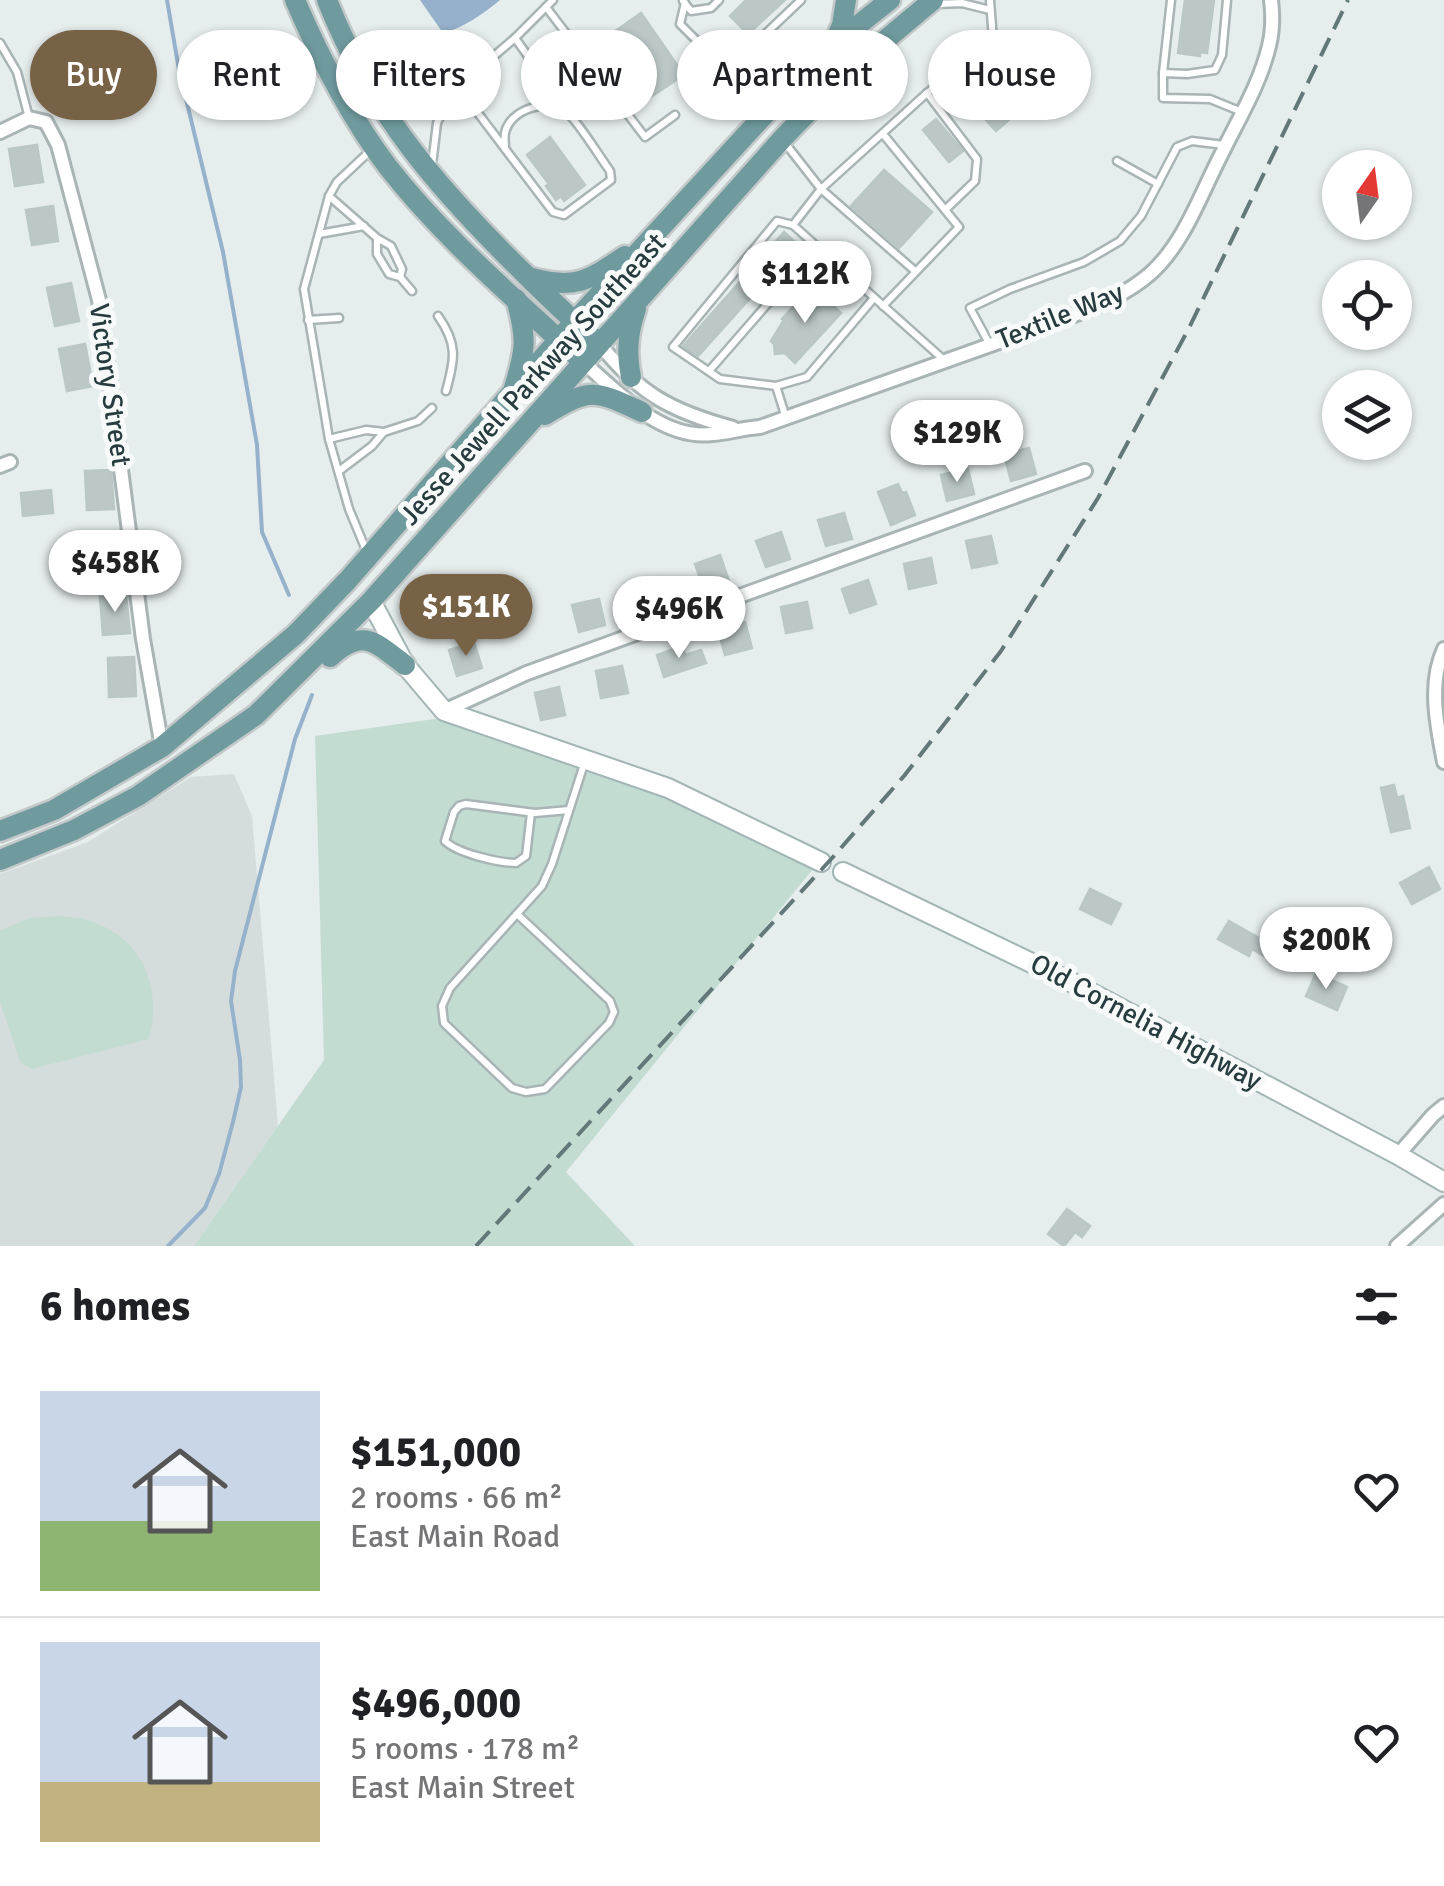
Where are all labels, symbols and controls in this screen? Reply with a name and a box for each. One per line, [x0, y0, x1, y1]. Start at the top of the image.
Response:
chip: Buy [30, 30, 157, 120]
chip: Rent [177, 30, 316, 120]
chip: Filters [336, 30, 501, 120]
chip: New [521, 30, 657, 120]
chip: Apartment [677, 30, 908, 120]
chip: House [928, 30, 1091, 120]
north arrow [1322, 150, 1412, 240]
map controls [1322, 150, 1412, 460]
street label: Jesse Jewell Parkway Southeast [393, 226, 673, 532]
pin: $112K [735, 241, 875, 326]
text: $112K [761, 254, 849, 293]
button: locate [1322, 260, 1412, 350]
street label: Textile Way [992, 275, 1128, 357]
street label: Victory Street [82, 301, 138, 469]
button: layers [1322, 370, 1412, 460]
pin: $129K [887, 400, 1027, 485]
text: $129K [913, 413, 1001, 452]
pin: $458K [45, 530, 185, 615]
text: $458K [71, 543, 159, 582]
pin: $151K [396, 574, 536, 659]
pin: $496K [609, 576, 749, 661]
text: $151K [422, 587, 510, 626]
text: $496K [635, 589, 723, 628]
pin: $200K [1256, 907, 1396, 992]
text: $200K [1282, 920, 1370, 959]
street label: Old Cornelia Highway [1024, 947, 1268, 1097]
icon: filters [1349, 1279, 1404, 1334]
text: 6 homes [40, 1281, 190, 1332]
text: $151,000 [350, 1427, 521, 1478]
icon: home [120, 1431, 240, 1551]
icon: heart [1349, 1464, 1404, 1519]
text: 2 rooms · 66 m² [350, 1478, 563, 1517]
text: East Main Road [350, 1517, 560, 1556]
text: $496,000 [350, 1678, 521, 1729]
icon: home [120, 1682, 240, 1802]
icon: heart [1349, 1715, 1404, 1770]
text: 5 rooms · 178 m² [350, 1729, 580, 1768]
text: East Main Street [350, 1768, 575, 1807]

